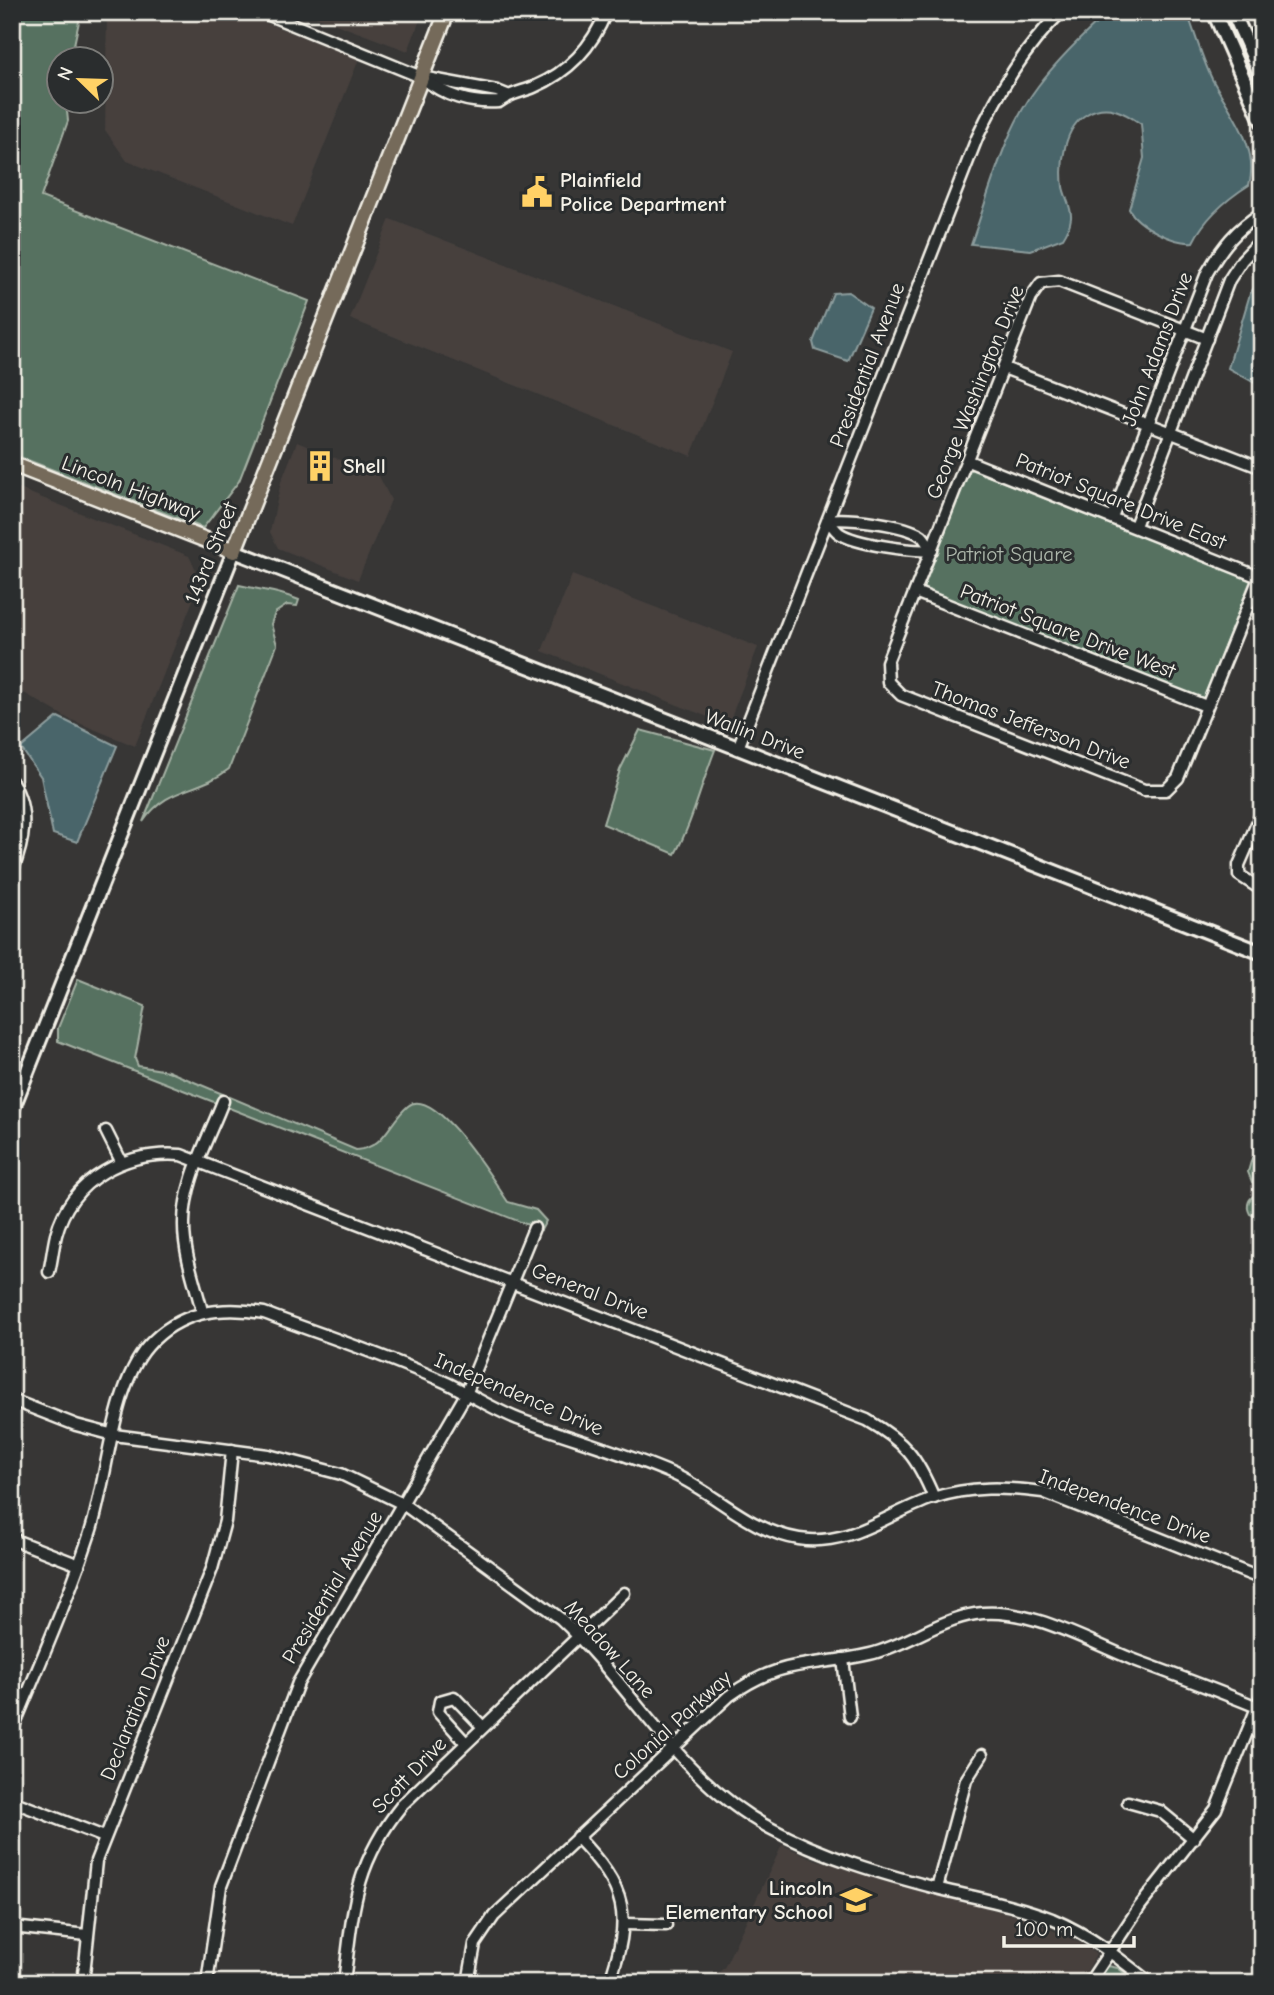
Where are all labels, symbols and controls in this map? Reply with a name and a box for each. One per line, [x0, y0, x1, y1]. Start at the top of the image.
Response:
north arrow [46, 46, 116, 116]
text: N [53, 64, 78, 84]
place label: Plainfield Police Department [560, 168, 727, 216]
public building icon: Plainfield Police Department [520, 175, 554, 209]
street label: John Adams Drive [1117, 269, 1197, 429]
street label: Presidential Avenue [825, 279, 909, 451]
street label: George Washington Drive [921, 282, 1029, 502]
street label: Patriot Square Drive East [1012, 448, 1231, 555]
building icon: Shell [303, 449, 337, 483]
street label: Lincoln Highway [59, 451, 204, 526]
place label: Shell [343, 454, 386, 478]
street label: 143rd Street [180, 498, 243, 607]
park label: Patriot Square [945, 542, 1073, 566]
street label: Patriot Square Drive West [957, 579, 1180, 683]
street label: Thomas Jefferson Drive [928, 676, 1134, 774]
street label: Wallin Drive [701, 704, 809, 764]
street label: General Drive [528, 1258, 652, 1324]
street label: Independence Drive [431, 1348, 607, 1440]
street label: Independence Drive [1036, 1464, 1214, 1548]
street label: Presidential Avenue [277, 1506, 387, 1668]
street label: Meadow Lane [560, 1595, 660, 1703]
street label: Declaration Drive [95, 1632, 175, 1784]
street label: Colonial Parkway [608, 1665, 737, 1784]
street label: Scott Drive [367, 1732, 451, 1818]
place label: Lincoln Elementary School [665, 1876, 833, 1924]
school or university icon: Lincoln Elementary School [839, 1883, 873, 1917]
scale bar [1004, 1904, 1134, 1948]
text: 100 m [1015, 1917, 1073, 1941]

